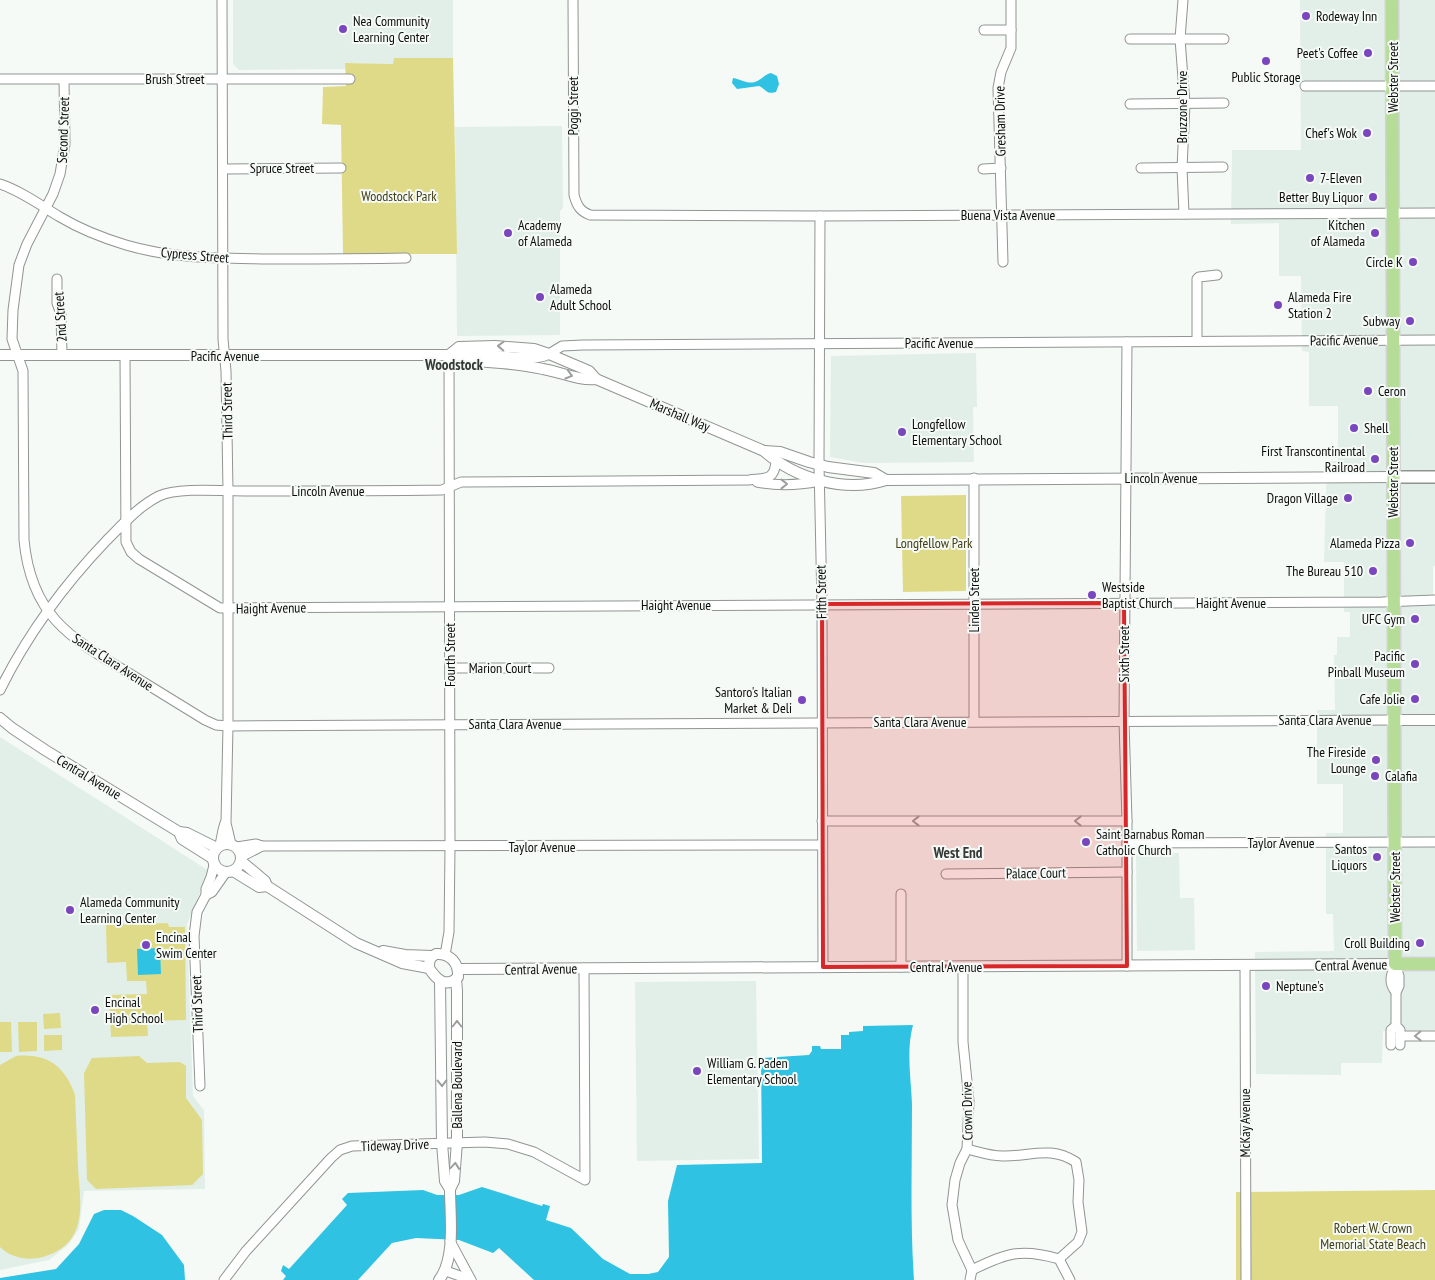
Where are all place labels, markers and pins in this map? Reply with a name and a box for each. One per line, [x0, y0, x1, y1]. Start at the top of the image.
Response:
place label: Rodeway Inn [1316, 7, 1377, 25]
marker: Rodeway Inn [1300, 10, 1312, 22]
place label: Nea Community Learning Center [353, 12, 430, 46]
marker: Nea Community Learning Center [337, 23, 349, 35]
place label: Peet's Coffee [1297, 44, 1358, 62]
marker: Peet's Coffee [1362, 47, 1374, 59]
marker: Public Storage [1260, 55, 1272, 67]
place label: Public Storage [1231, 68, 1301, 86]
place label: Chef's Wok [1305, 124, 1358, 142]
marker: Chef's Wok [1361, 127, 1373, 139]
place label: 7-Eleven [1320, 169, 1362, 187]
marker: 7-Eleven [1304, 172, 1316, 184]
place label: Better Buy Liquor [1279, 188, 1363, 206]
marker: Better Buy Liquor [1367, 191, 1379, 203]
place label: Academy of Alameda [518, 216, 572, 250]
place label: Kitchen of Alameda [1311, 216, 1365, 250]
marker: Academy of Alameda [502, 227, 514, 239]
marker: Kitchen of Alameda [1369, 227, 1381, 239]
place label: Circle K [1366, 253, 1403, 271]
marker: Circle K [1407, 256, 1419, 268]
place label: Alameda Adult School [550, 280, 612, 314]
place label: Alameda Fire Station 2 [1288, 288, 1352, 322]
marker: Alameda Adult School [534, 291, 546, 303]
marker: Alameda Fire Station 2 [1272, 299, 1284, 311]
place label: Subway [1363, 312, 1401, 330]
marker: Subway [1404, 315, 1416, 327]
place label: Ceron [1378, 382, 1406, 400]
marker: Ceron [1362, 385, 1374, 397]
place label: Longfellow Elementary School [912, 415, 1002, 449]
place label: Shell [1364, 419, 1389, 437]
marker: Shell [1348, 422, 1360, 434]
marker: Longfellow Elementary School [896, 426, 908, 438]
place label: First Transcontinental Railroad [1261, 442, 1366, 476]
marker: First Transcontinental Railroad [1369, 453, 1381, 465]
place label: Dragon Village [1267, 489, 1338, 507]
marker: Dragon Village [1342, 492, 1354, 504]
place label: Alameda Pizza [1330, 534, 1400, 552]
marker: Alameda Pizza [1404, 537, 1416, 549]
place label: The Bureau 510 [1286, 562, 1363, 580]
marker: The Bureau 510 [1367, 565, 1379, 577]
place label: Westside Baptist Church [1102, 578, 1172, 612]
marker: Westside Baptist Church [1086, 589, 1098, 601]
place label: UFC Gym [1362, 610, 1405, 628]
marker: UFC Gym [1409, 613, 1421, 625]
place label: Pacific Pinball Museum [1328, 647, 1405, 681]
marker: Pacific Pinball Museum [1409, 658, 1421, 670]
place label: Santoro's Italian Market & Deli [715, 683, 792, 717]
place label: Cafe Jolie [1359, 690, 1405, 708]
marker: Cafe Jolie [1409, 693, 1421, 705]
marker: Santoro's Italian Market & Deli [796, 694, 808, 706]
place label: The Fireside Lounge [1307, 743, 1366, 777]
marker: The Fireside Lounge [1370, 754, 1382, 766]
place label: Calafia [1385, 767, 1417, 785]
marker: Calafia [1369, 770, 1381, 782]
place label: Saint Barnabus Roman Catholic Church [1096, 825, 1204, 859]
marker: Saint Barnabus Roman Catholic Church [1080, 836, 1092, 848]
place label: Santos Liquors [1331, 840, 1367, 874]
marker: Santos Liquors [1371, 851, 1383, 863]
place label: Alameda Community Learning Center [80, 893, 180, 927]
marker: Alameda Community Learning Center [64, 904, 76, 916]
place label: Encinal Swim Center [156, 928, 217, 962]
place label: Croll Building [1344, 934, 1410, 952]
marker: Croll Building [1414, 937, 1426, 949]
marker: Encinal Swim Center [140, 939, 152, 951]
place label: Neptune's [1276, 977, 1324, 995]
marker: Neptune's [1260, 980, 1272, 992]
place label: Encinal High School [105, 993, 164, 1027]
marker: Encinal High School [89, 1004, 101, 1016]
place label: William G. Paden Elementary School [707, 1054, 797, 1088]
marker: William G. Paden Elementary School [691, 1065, 703, 1077]

